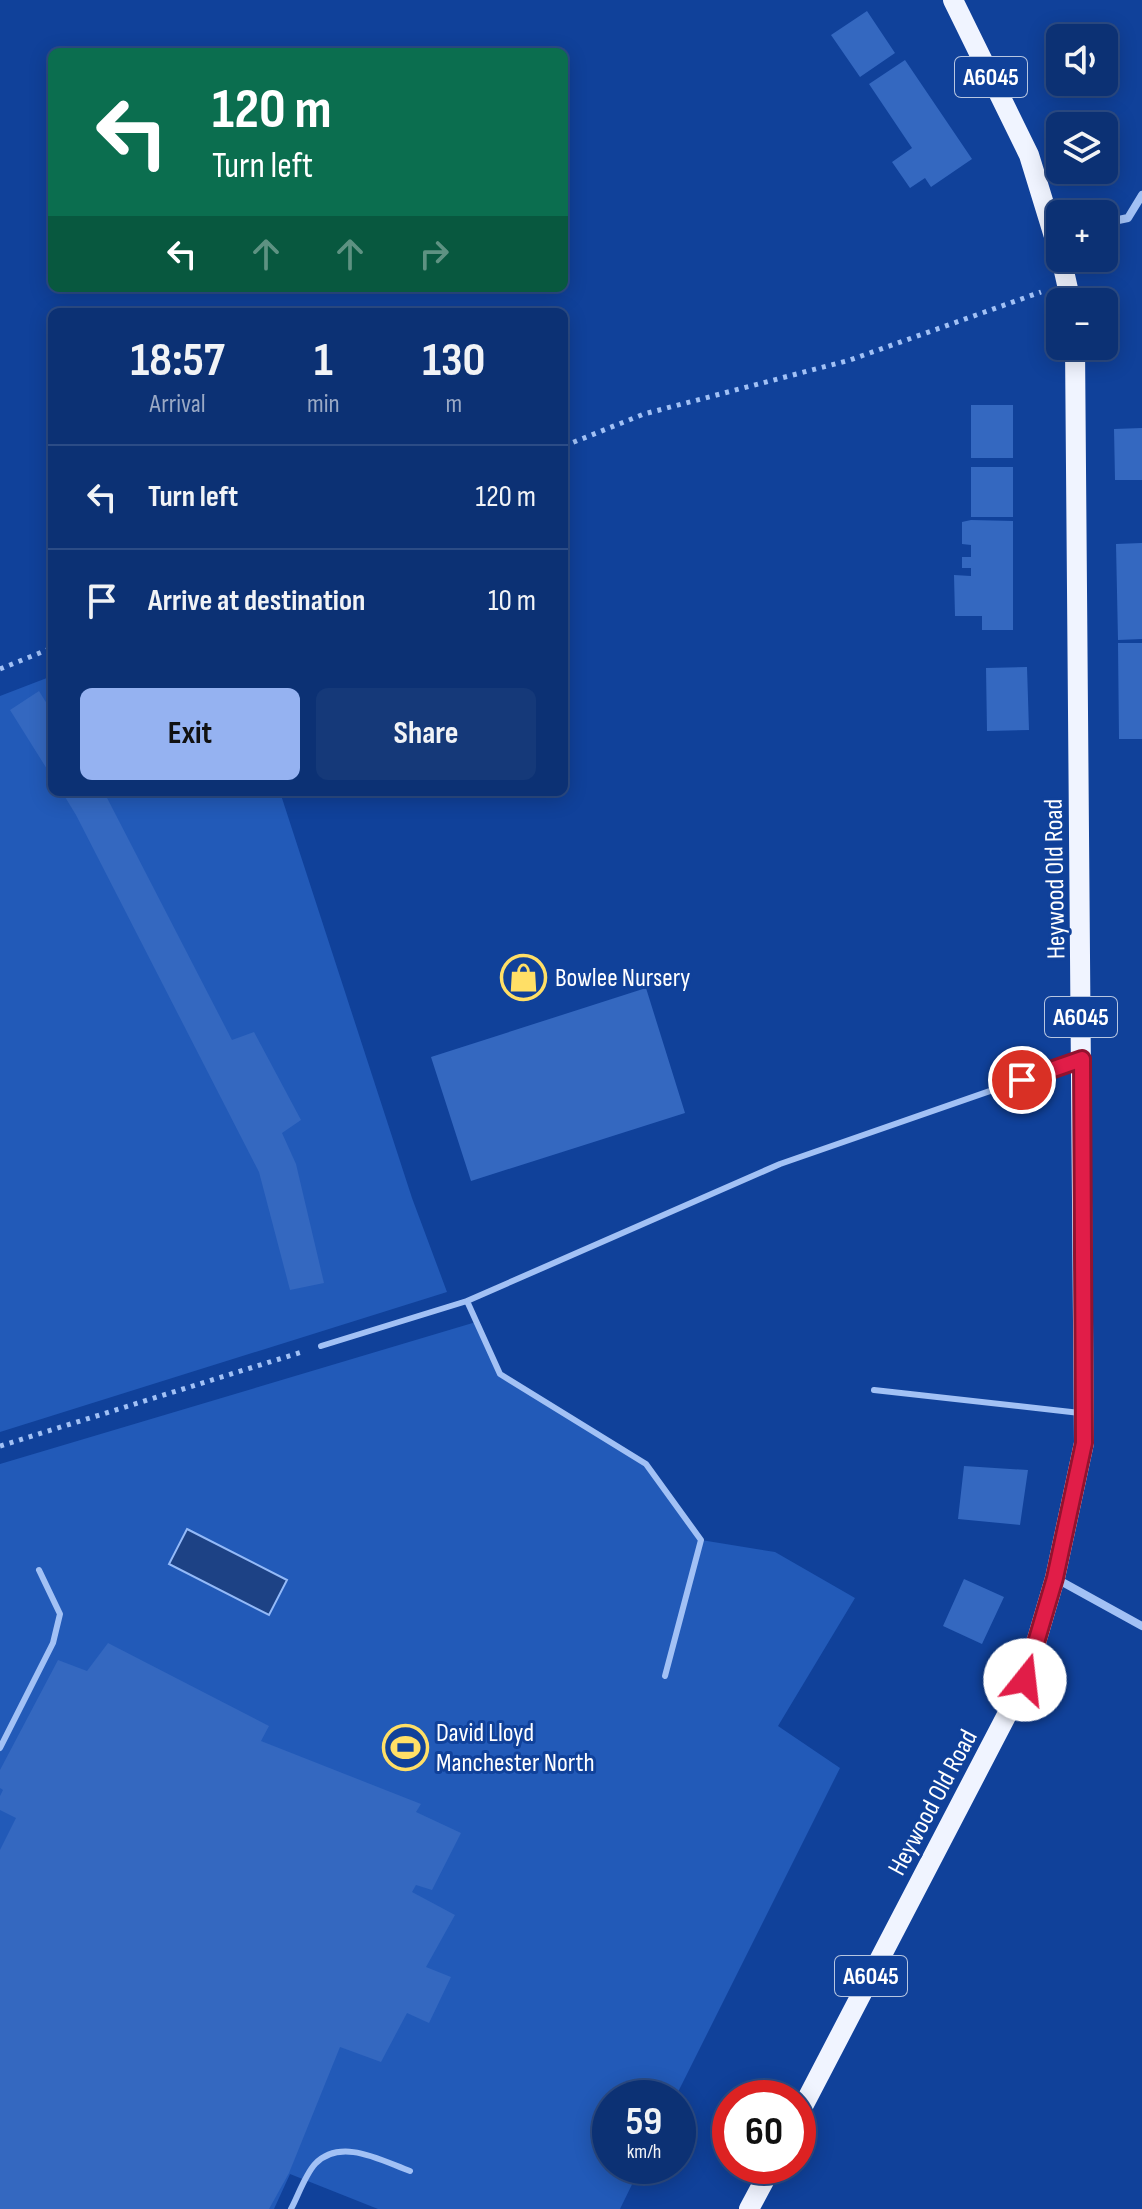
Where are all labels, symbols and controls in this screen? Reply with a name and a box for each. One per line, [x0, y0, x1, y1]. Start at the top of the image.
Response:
map controls [1046, 24, 1118, 360]
button: sound [1046, 24, 1118, 96]
road number: A6045 [955, 57, 1027, 97]
text: 120 m [212, 77, 332, 144]
icon: left [80, 80, 184, 184]
button: layers [1046, 112, 1118, 184]
text: Turn left [212, 145, 313, 188]
button: + [1046, 200, 1118, 272]
icon: left [160, 232, 204, 276]
icon: ahead [244, 232, 288, 276]
icon: ahead [328, 232, 372, 276]
icon: right [412, 232, 456, 276]
button: − [1046, 288, 1118, 360]
text: 18:57 [131, 332, 225, 389]
text: 1 [314, 332, 333, 389]
text: 130 [422, 332, 485, 389]
text: Arrival [150, 389, 206, 420]
text: min [307, 389, 340, 420]
text: m [446, 389, 462, 420]
icon: left [80, 475, 124, 519]
text: Turn left [148, 479, 238, 515]
text: 120 m [475, 479, 536, 515]
icon: arrive [80, 579, 124, 623]
text: Arrive at destination [148, 583, 365, 619]
text: 10 m [488, 583, 536, 619]
button: Exit [80, 688, 300, 780]
button: Share [316, 688, 536, 780]
street label: Heywood Old Road [1039, 798, 1072, 959]
shop icon: Bowlee Nursery [500, 953, 548, 1001]
place label: Bowlee Nursery [555, 963, 690, 994]
road number: A6045 [1045, 997, 1117, 1037]
pin [988, 1046, 1056, 1114]
icon: arrive [1000, 1058, 1044, 1102]
position arrow [983, 1638, 1067, 1722]
place label: David Lloyd Manchester North [436, 1718, 595, 1779]
sports icon: David Lloyd Manchester North [381, 1723, 429, 1771]
street label: Heywood Old Road [882, 1725, 985, 1881]
road number: A6045 [835, 1956, 907, 1996]
speed limit sign: 60 [712, 2080, 816, 2184]
text: 59 [626, 2098, 662, 2146]
text: km/h [627, 2140, 661, 2164]

